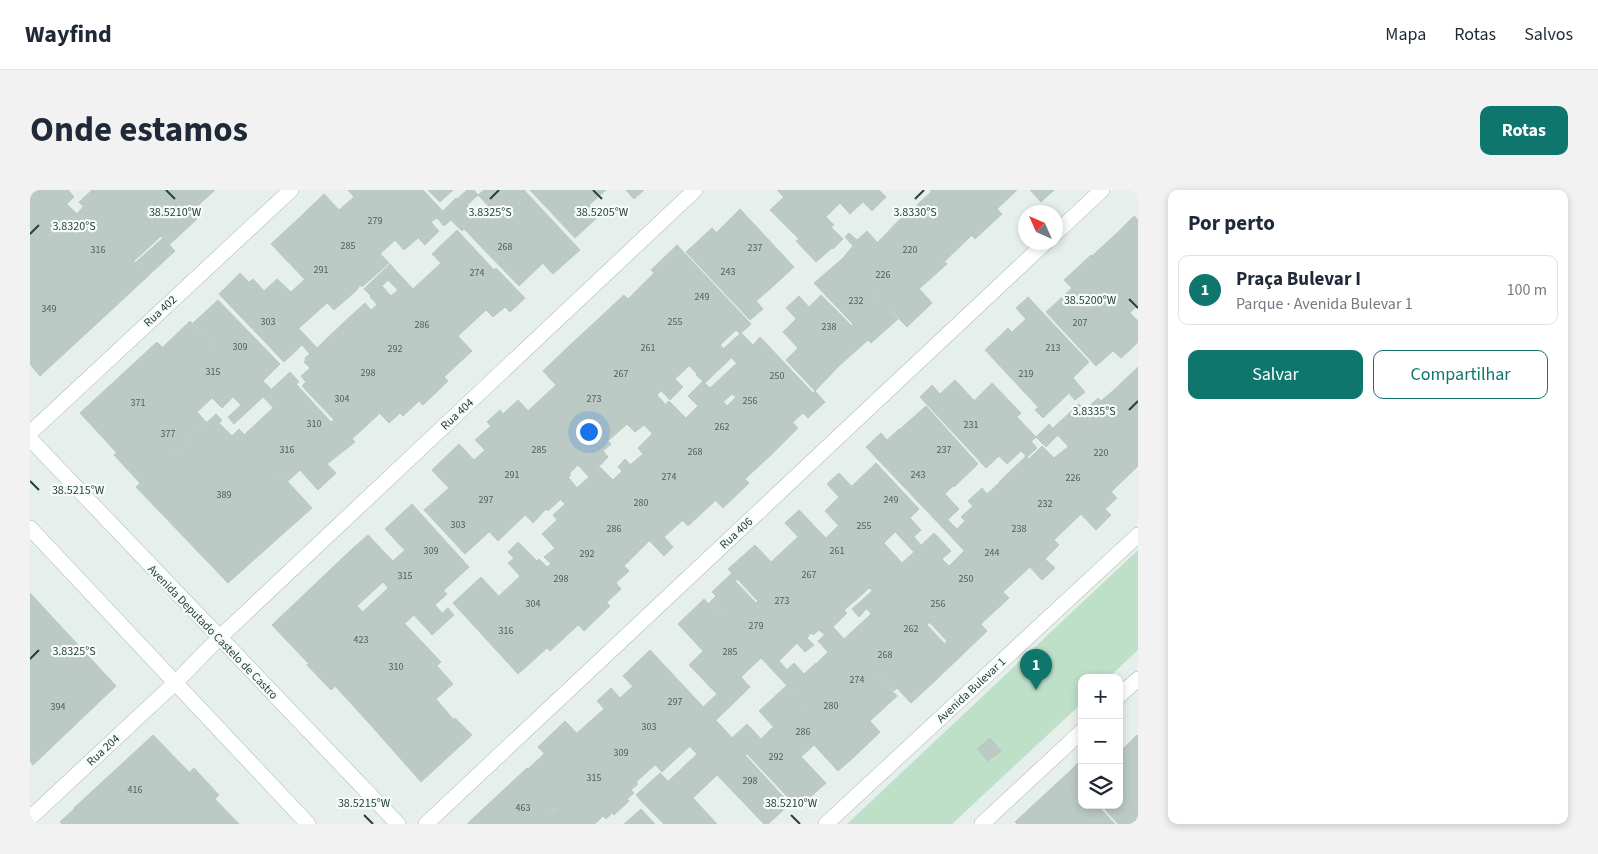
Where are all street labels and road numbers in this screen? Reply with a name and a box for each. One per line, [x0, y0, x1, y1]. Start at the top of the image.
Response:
street label: Rua 402 [140, 292, 181, 331]
street label: Rua 404 [437, 395, 478, 434]
street label: Rua 406 [716, 514, 757, 553]
street label: Avenida Deputado Castelo de Castro [144, 561, 282, 703]
street label: Avenida Bulevar 1 [933, 654, 1010, 727]
street label: Rua 204 [83, 731, 124, 770]

